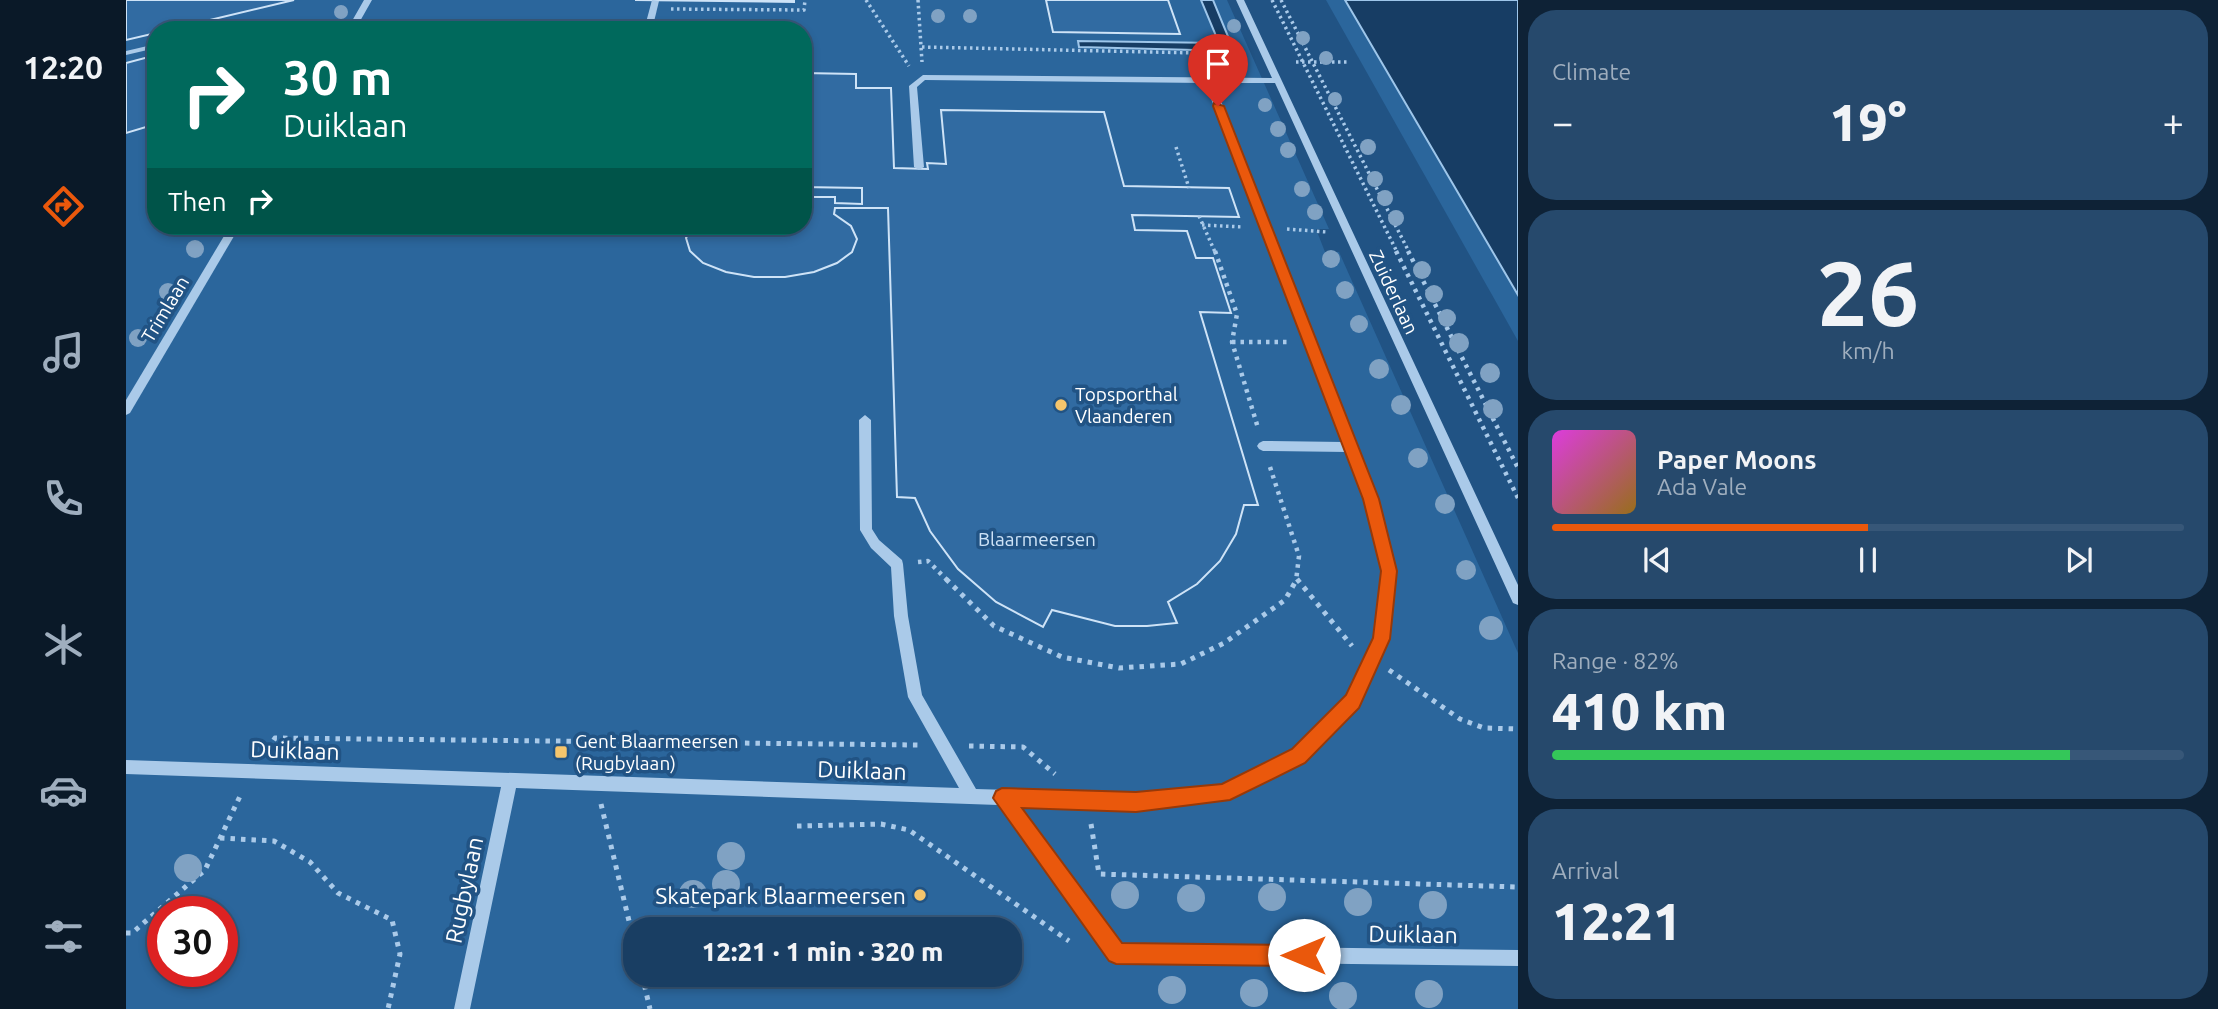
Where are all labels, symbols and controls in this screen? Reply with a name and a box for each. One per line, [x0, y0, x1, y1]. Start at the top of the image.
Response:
pin [1188, 34, 1248, 106]
icon: arrive [1199, 45, 1237, 83]
text: 12:20 [23, 49, 103, 85]
icon: right [168, 49, 259, 140]
text: 30 m [283, 49, 392, 104]
text: Climate [1552, 59, 1631, 84]
text: 19° [1829, 93, 1907, 151]
text: − [1552, 101, 1573, 143]
text: + [2163, 101, 2184, 143]
text: Duiklaan [283, 107, 407, 143]
icon: directions [39, 182, 88, 231]
icon: right [241, 182, 279, 220]
text: Then [168, 187, 227, 216]
text: 26 [1817, 241, 1919, 343]
street label: Zuiderlaan [1365, 246, 1423, 338]
street label: Trimlaan [137, 272, 193, 346]
icon: music [39, 328, 88, 377]
text: km/h [1841, 338, 1895, 363]
place label: Topsporthal Vlaanderen [1075, 383, 1178, 427]
marker: Topsporthal Vlaanderen [1053, 397, 1069, 413]
text: Paper Moons [1657, 445, 1816, 474]
icon: phone [39, 474, 88, 523]
text: Ada Vale [1657, 474, 1747, 499]
park label: Blaarmeersen [978, 528, 1096, 550]
icon: previous [1638, 541, 1676, 579]
icon: pause [1849, 541, 1887, 579]
icon: next [2060, 541, 2098, 579]
icon: climate [39, 620, 88, 669]
text: Range · 82% [1552, 648, 1679, 673]
text: 410 km [1552, 682, 1727, 740]
place label: Gent Blaarmeersen (Rugbylaan) [575, 730, 739, 774]
street label: Duiklaan [250, 736, 340, 764]
marker: Gent Blaarmeersen (Rugbylaan) [553, 744, 569, 760]
street label: Duiklaan [817, 756, 907, 784]
icon: car [39, 766, 88, 815]
street label: Rugbylaan [441, 835, 487, 945]
text: Arrival [1552, 858, 1619, 883]
place label: Skatepark Blaarmeersen [655, 883, 906, 908]
marker: Skatepark Blaarmeersen [912, 887, 928, 903]
text: 12:21 [1552, 892, 1682, 950]
speed limit sign: 30 [147, 896, 238, 987]
icon: filters [39, 912, 88, 961]
position arrow [1267, 918, 1341, 992]
street label: Duiklaan [1368, 921, 1458, 947]
text: 12:21 · 1 min · 320 m [702, 937, 943, 966]

